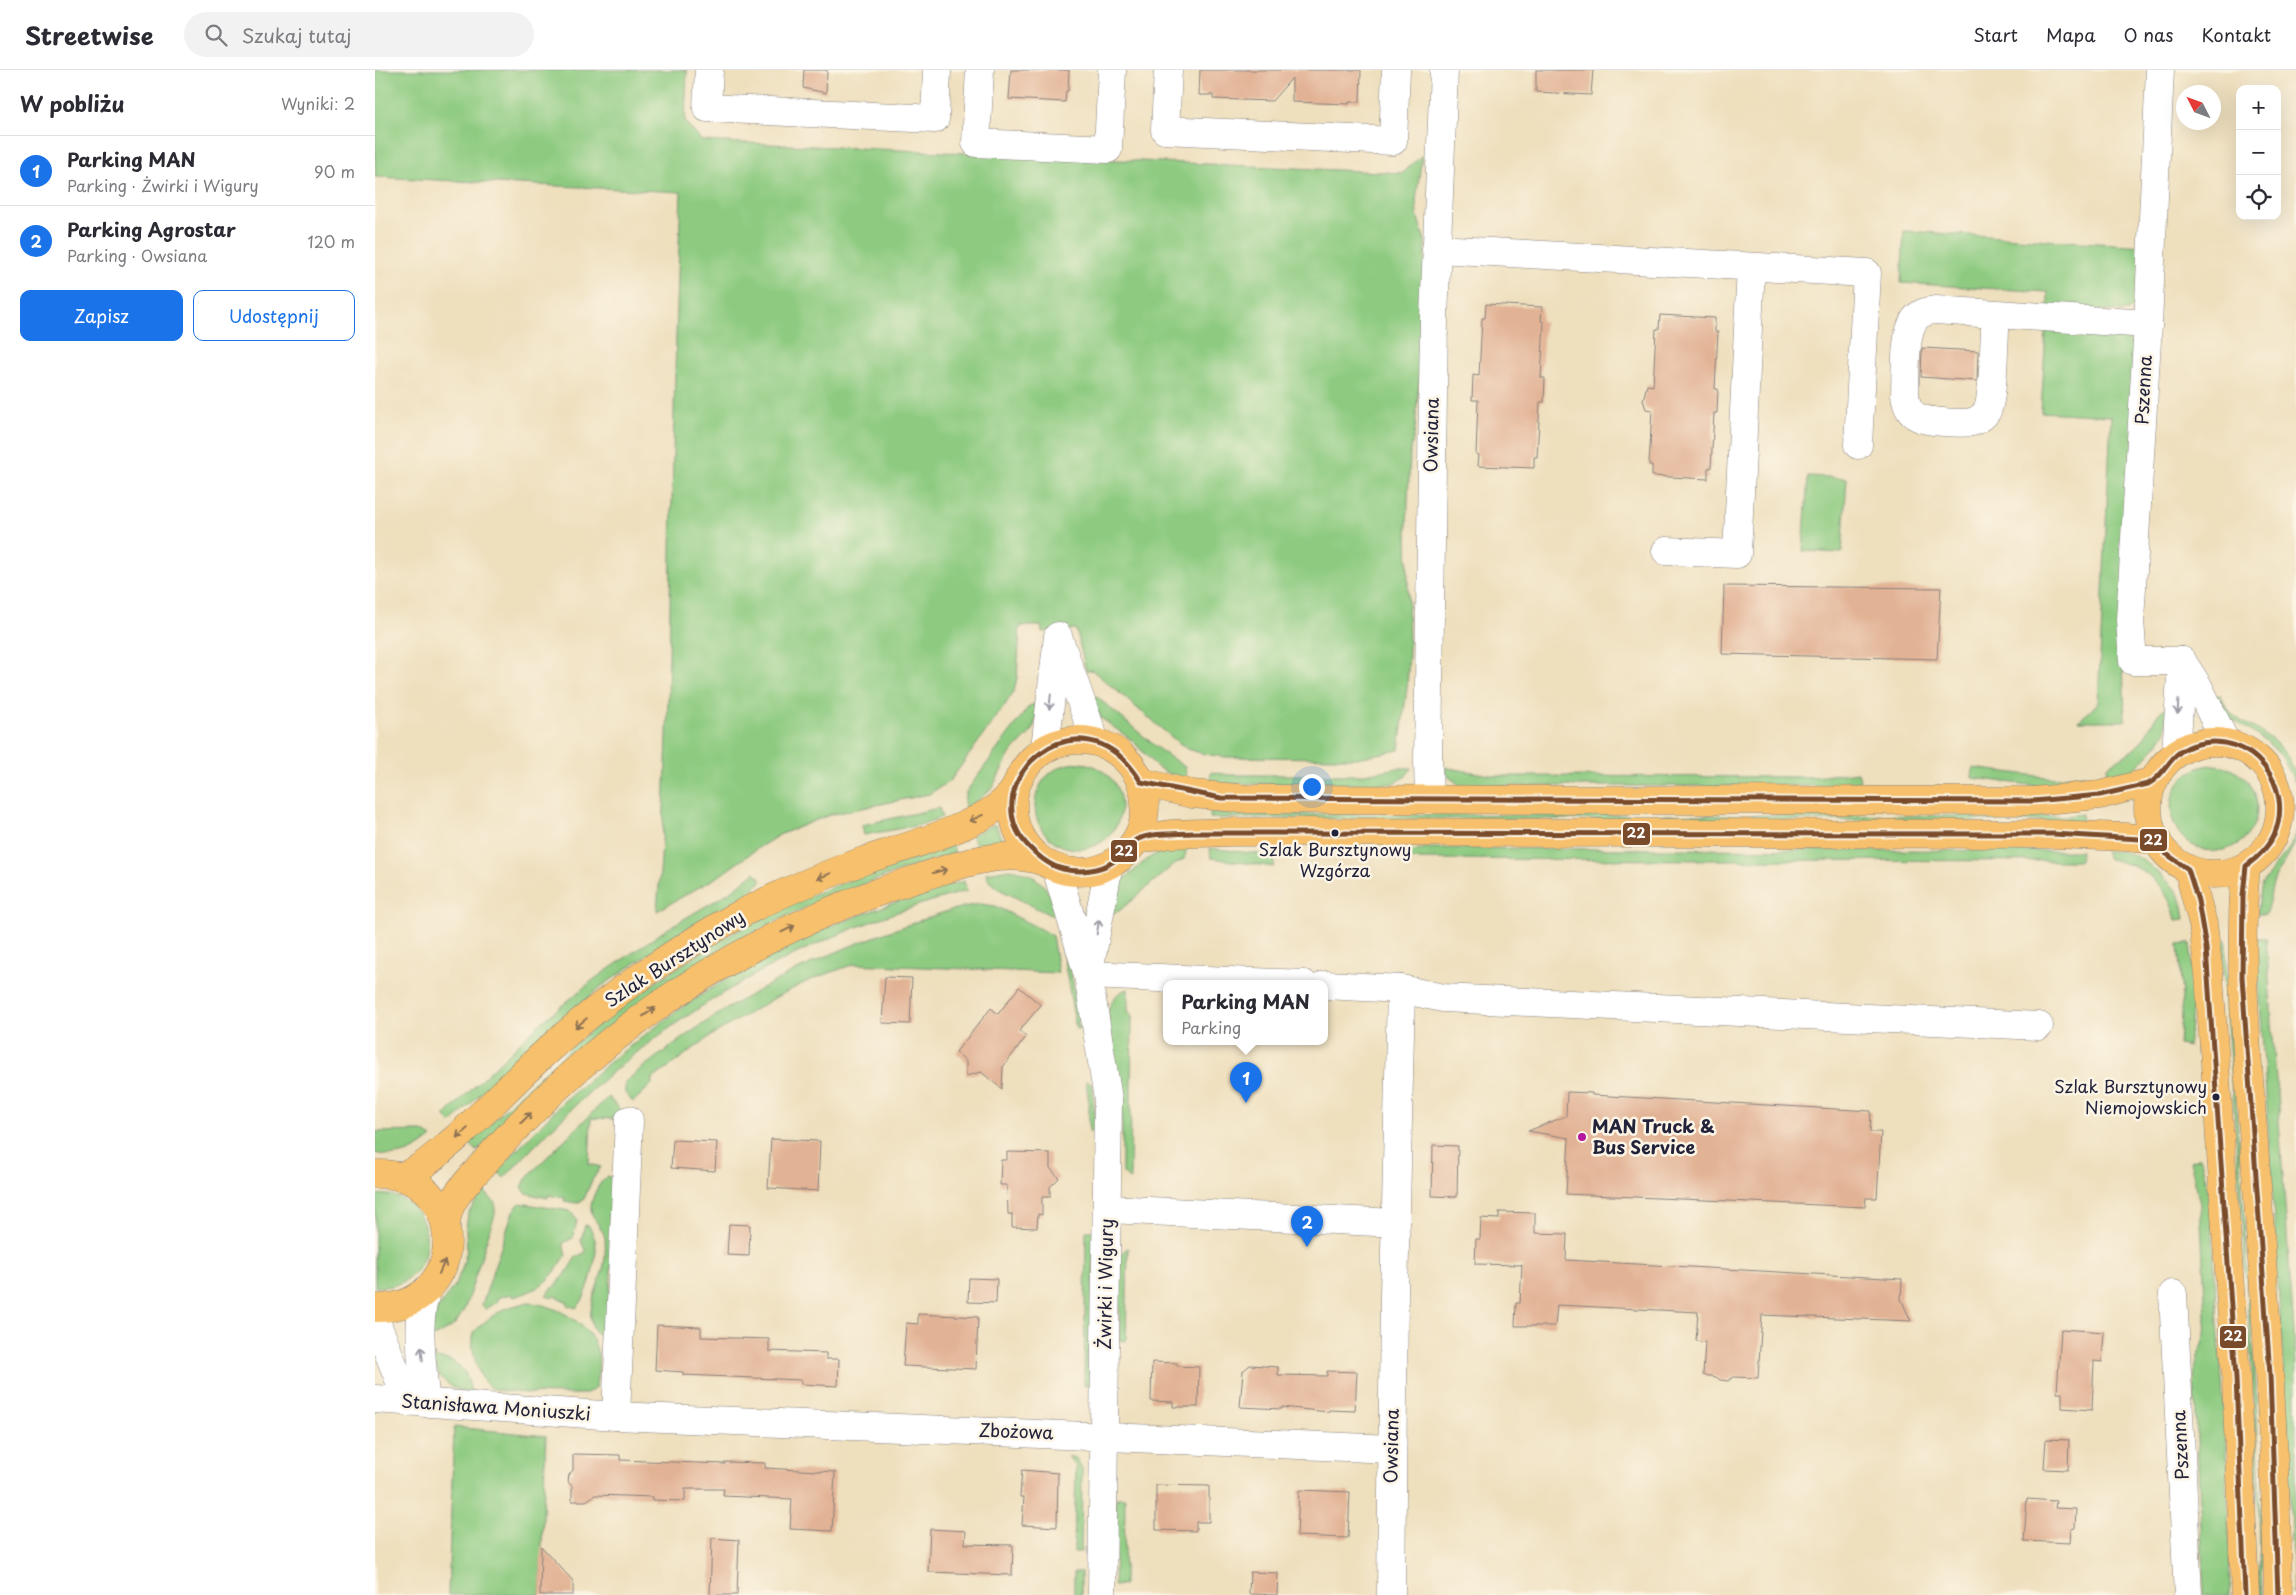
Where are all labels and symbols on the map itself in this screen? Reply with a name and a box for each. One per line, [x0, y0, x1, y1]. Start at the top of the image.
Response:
north arrow [2176, 85, 2221, 130]
street label: Pszenna [2127, 354, 2158, 425]
street label: Owsiana [1416, 397, 1445, 473]
one-way arrow [1046, 693, 1055, 709]
one-way arrow [2174, 699, 2183, 715]
your location [1299, 774, 1325, 800]
one-way arrow [969, 814, 984, 824]
line badge: 22 [1622, 822, 1651, 846]
text: 22 [1626, 822, 1646, 843]
marker: Szlak Bursztynowy Wzgórza [1330, 828, 1340, 838]
line badge: 22 [2139, 828, 2168, 852]
text: 22 [2143, 829, 2163, 850]
place label: Szlak Bursztynowy Wzgórza [1259, 836, 1411, 883]
line badge: 22 [1110, 839, 1138, 863]
text: 22 [1114, 840, 1134, 861]
one-way arrow [931, 866, 947, 876]
one-way arrow [817, 872, 832, 882]
street label: Szlak Bursztynowy [599, 902, 749, 1013]
one-way arrow [1093, 919, 1103, 935]
one-way arrow [780, 923, 795, 933]
one-way arrow [642, 1007, 656, 1017]
one-way arrow [575, 1017, 588, 1028]
pin: 1 [1230, 1062, 1262, 1103]
place label: Szlak Bursztynowy Niemojowskich [2054, 1073, 2207, 1120]
marker: Szlak Bursztynowy Niemojowskich [2211, 1092, 2221, 1102]
one-way arrow [520, 1112, 532, 1124]
place label: MAN Truck & Bus Service [1592, 1112, 1715, 1160]
one-way arrow [456, 1127, 469, 1138]
marker: MAN Truck & Bus Service [1576, 1131, 1588, 1143]
pin: 2 [1291, 1206, 1323, 1247]
street label: Żwirki i Wigury [1090, 1218, 1119, 1350]
one-way arrow [437, 1260, 447, 1275]
line badge: 22 [2219, 1325, 2247, 1349]
text: 22 [2223, 1325, 2243, 1346]
one-way arrow [418, 1347, 427, 1363]
street label: Stanisława Moniuszki [400, 1386, 592, 1427]
street label: Owsiana [1376, 1408, 1405, 1484]
street label: Pszenna [2164, 1409, 2195, 1480]
street label: Zbożowa [978, 1416, 1055, 1445]

